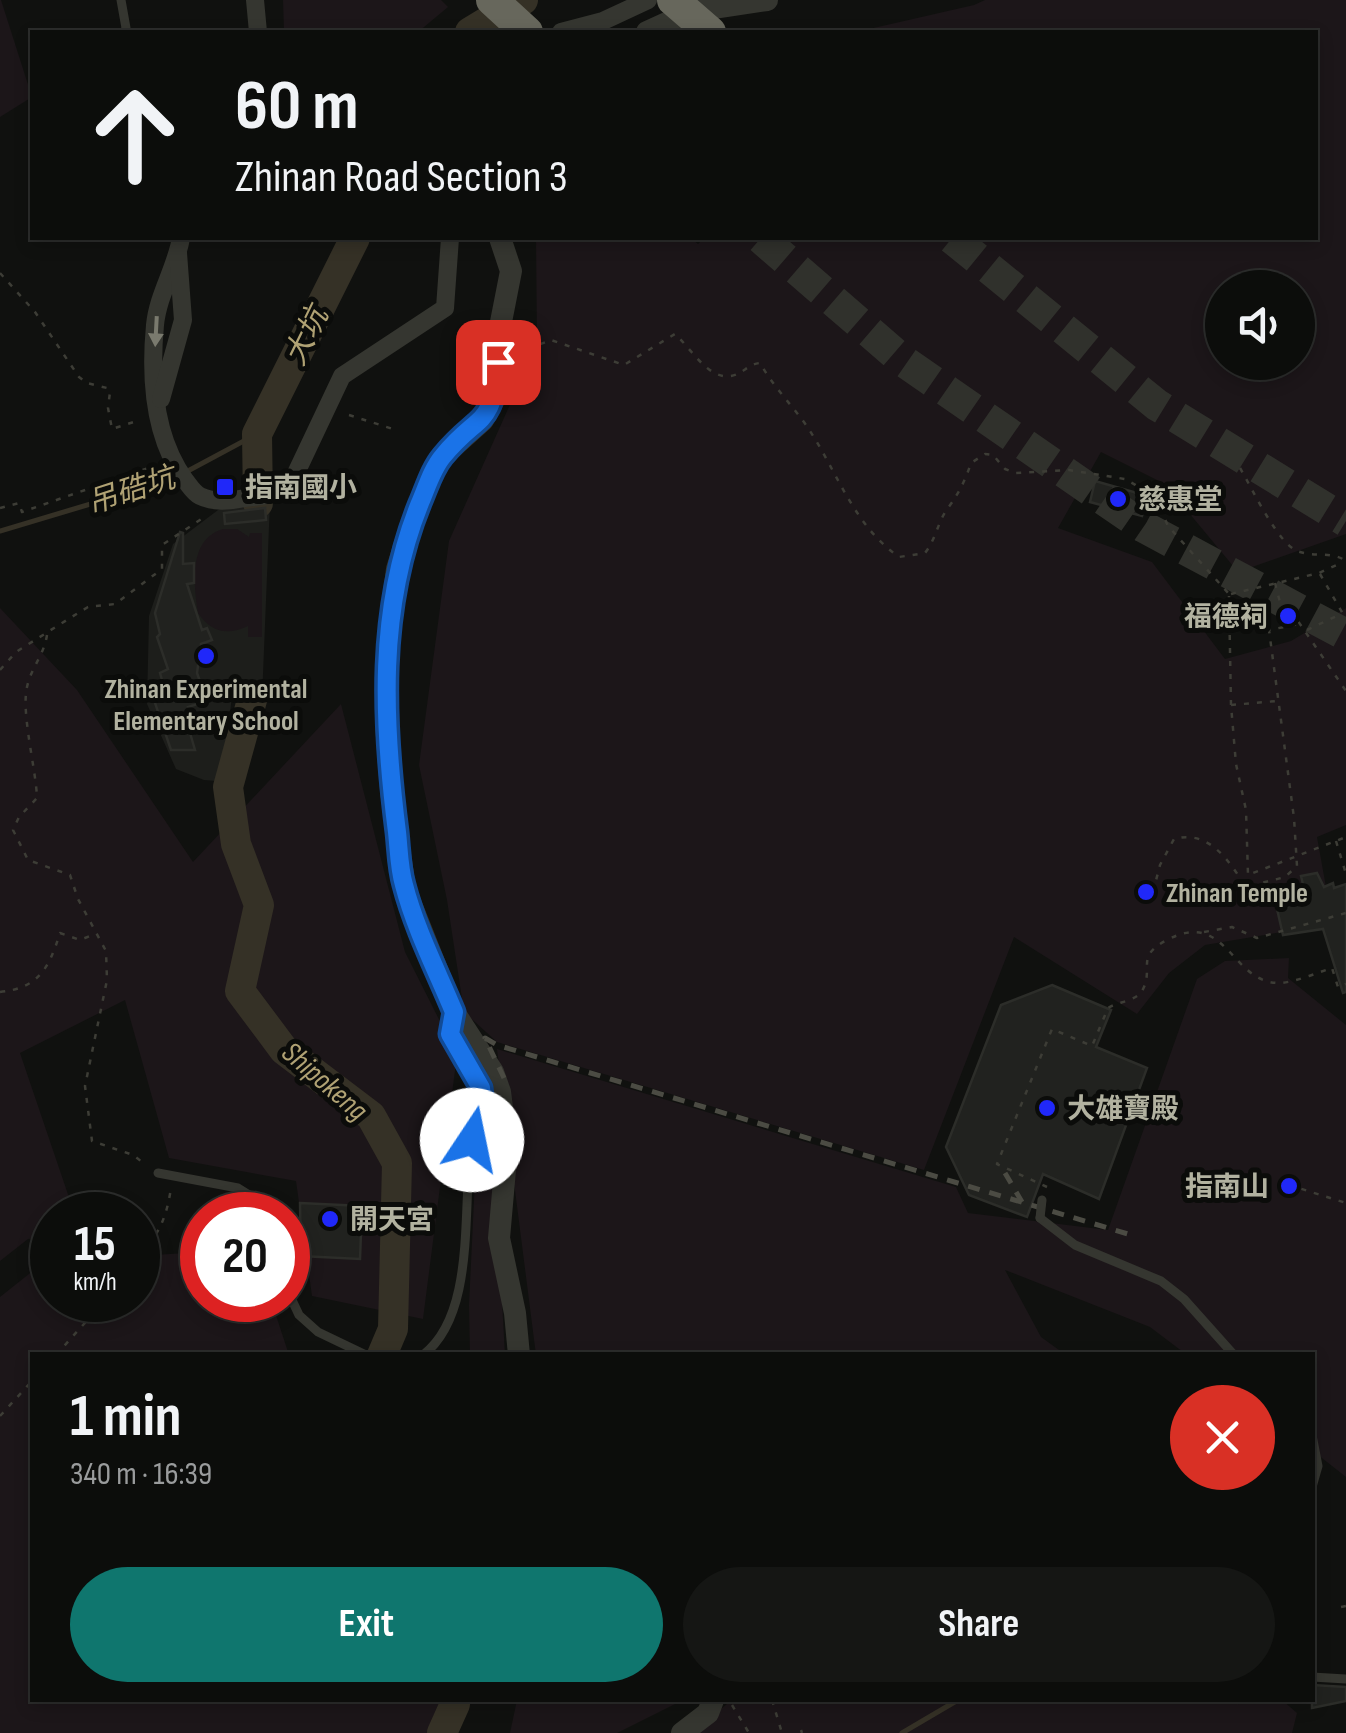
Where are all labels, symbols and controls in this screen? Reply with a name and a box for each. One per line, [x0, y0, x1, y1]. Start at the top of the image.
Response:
text: 60 m [235, 65, 359, 149]
icon: ahead [70, 70, 200, 200]
text: Zhinan Road Section 3 [235, 150, 568, 205]
map controls [1205, 270, 1315, 380]
button: sound [1205, 270, 1315, 380]
water label: 大坑 [278, 298, 338, 371]
one-way arrow [148, 316, 164, 348]
pin [456, 320, 541, 405]
icon: arrive [471, 335, 526, 390]
water label: 吊硞坑 [83, 459, 183, 522]
place label: 指南國小 [245, 472, 357, 505]
marker: 指南國小 [214, 476, 236, 498]
place label: 慈惠堂 [1138, 484, 1222, 517]
marker: 慈惠堂 [1107, 488, 1129, 510]
place label: 福德祠 [1184, 601, 1268, 634]
marker: 福德祠 [1277, 605, 1299, 627]
marker: Zhinan Experimental Elementary School [195, 645, 217, 667]
place label: Zhinan Experimental Elementary School [105, 673, 307, 738]
place label: Zhinan Temple [1166, 877, 1308, 910]
marker: Zhinan Temple [1135, 881, 1157, 903]
water label: Shipokeng [274, 1035, 375, 1129]
position arrow [420, 1088, 524, 1192]
place label: 大雄寶殿 [1067, 1093, 1179, 1126]
marker: 大雄寶殿 [1036, 1097, 1058, 1119]
place label: 指南山 [1185, 1171, 1269, 1204]
marker: 指南山 [1278, 1175, 1300, 1197]
speed limit sign: 20 [180, 1192, 310, 1322]
place label: 開天宮 [350, 1204, 434, 1237]
marker: 開天宮 [319, 1208, 341, 1230]
text: 15 [74, 1215, 116, 1275]
text: km/h [73, 1267, 117, 1298]
text: 1 min [70, 1381, 182, 1453]
button: close [1170, 1385, 1275, 1490]
text: 340 m · 16:39 [70, 1455, 212, 1494]
button: Exit [70, 1567, 663, 1682]
button: Share [683, 1567, 1275, 1682]

